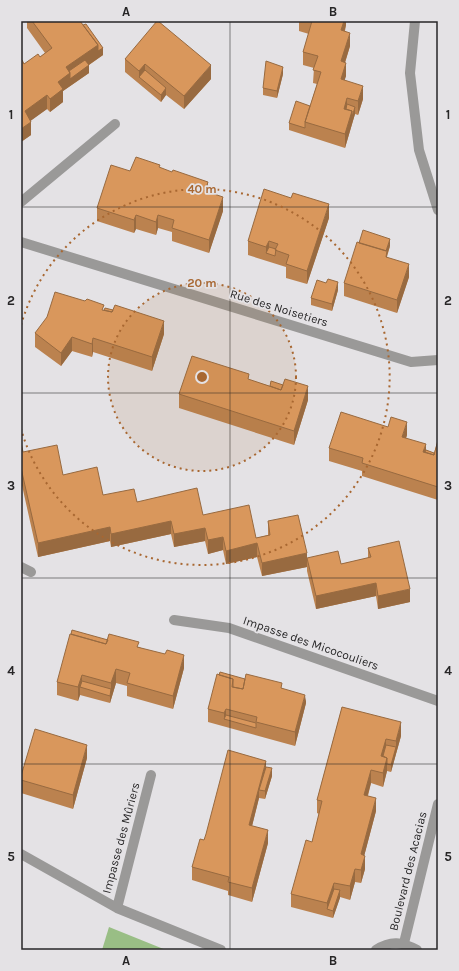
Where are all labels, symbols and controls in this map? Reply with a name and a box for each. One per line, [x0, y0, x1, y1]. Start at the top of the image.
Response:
text: A [122, 4, 130, 19]
text: B [329, 4, 337, 19]
text: 1 [9, 107, 13, 122]
text: 1 [446, 107, 450, 122]
text: 40 m [187, 182, 217, 196]
text: 20 m [187, 276, 217, 290]
street label: Rue des Noisetiers [228, 286, 330, 330]
text: 2 [7, 293, 15, 308]
text: 2 [444, 293, 452, 308]
centre of rings [195, 370, 209, 384]
text: 3 [7, 478, 15, 493]
text: 3 [444, 478, 452, 493]
street label: Impasse des Micocouliers [241, 613, 381, 673]
text: 4 [7, 663, 15, 678]
text: 4 [444, 663, 452, 678]
street label: Impasse des Mûriers [99, 781, 143, 895]
street label: Boulevard des Acacias [386, 810, 430, 932]
text: 5 [7, 849, 15, 864]
text: 5 [444, 849, 452, 864]
text: A [122, 953, 130, 968]
text: B [329, 953, 337, 968]

